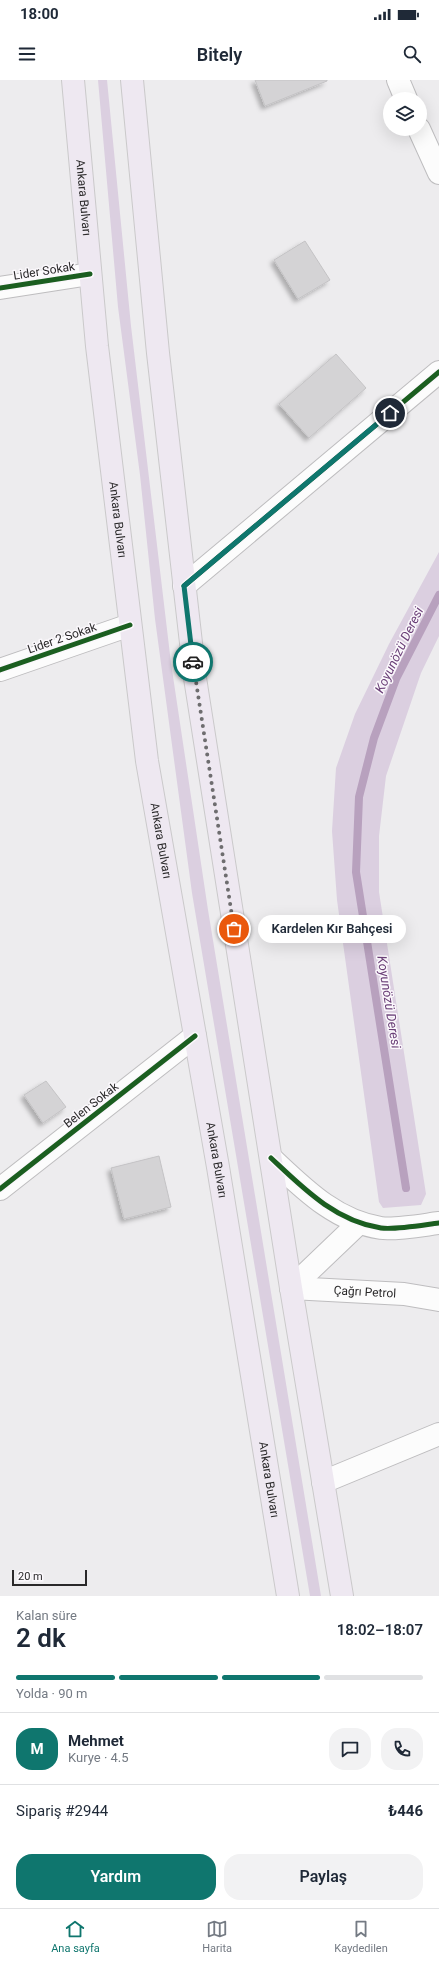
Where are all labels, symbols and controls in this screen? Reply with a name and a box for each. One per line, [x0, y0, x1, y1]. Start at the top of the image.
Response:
text: 18:00 [20, 5, 59, 23]
icon: menu [16, 43, 38, 65]
icon: search [401, 43, 423, 65]
text: Bitely [197, 44, 242, 65]
map controls [383, 92, 427, 136]
button: layers [383, 92, 427, 136]
street label: Ankara Bulvarı [73, 159, 94, 236]
street label: Lider Sokak [12, 259, 77, 283]
pin [373, 396, 407, 430]
icon: home [379, 402, 401, 424]
street label: Ankara Bulvarı [106, 481, 129, 559]
water label: Koyunözü Deresi [372, 604, 427, 695]
street label: Lider 2 Sokak [26, 619, 99, 656]
courier [173, 642, 213, 682]
icon: car [182, 651, 204, 673]
street label: Ankara Bulvarı [147, 802, 174, 880]
pin [217, 912, 251, 946]
callout: Kardelen Kır Bahçesi [258, 915, 406, 943]
icon: bag [223, 918, 245, 940]
text: Kardelen Kır Bahçesi [272, 921, 392, 936]
water label: Koyunözü Deresi [374, 955, 404, 1050]
street label: Belen Sokak [61, 1079, 122, 1131]
street label: Ankara Bulvarı [203, 1121, 230, 1199]
street label: Çağrı Petrol [333, 1283, 397, 1301]
street label: Ankara Bulvarı [256, 1441, 282, 1519]
scale bar [12, 1568, 87, 1587]
text: 20 m [18, 1570, 43, 1583]
text: Kalan süre [16, 1608, 77, 1623]
text: 18:02–18:07 [337, 1621, 423, 1639]
text: 2 dk [16, 1623, 66, 1653]
text: Yolda · 90 m [16, 1686, 87, 1701]
button: chat [329, 1728, 371, 1770]
button: phone [381, 1728, 423, 1770]
text: Mehmet [68, 1732, 124, 1750]
text: M [30, 1740, 44, 1758]
text: Kurye · 4.5 [68, 1750, 129, 1765]
text: Sipariş #2944 [16, 1802, 108, 1820]
text: ₺446 [388, 1802, 423, 1820]
button: Yardım [16, 1854, 216, 1900]
button: Paylaş [224, 1854, 423, 1900]
tab: Ana sayfa [51, 1918, 100, 1955]
tab: Harita [202, 1918, 232, 1955]
tab: Kaydedilen [334, 1918, 388, 1955]

